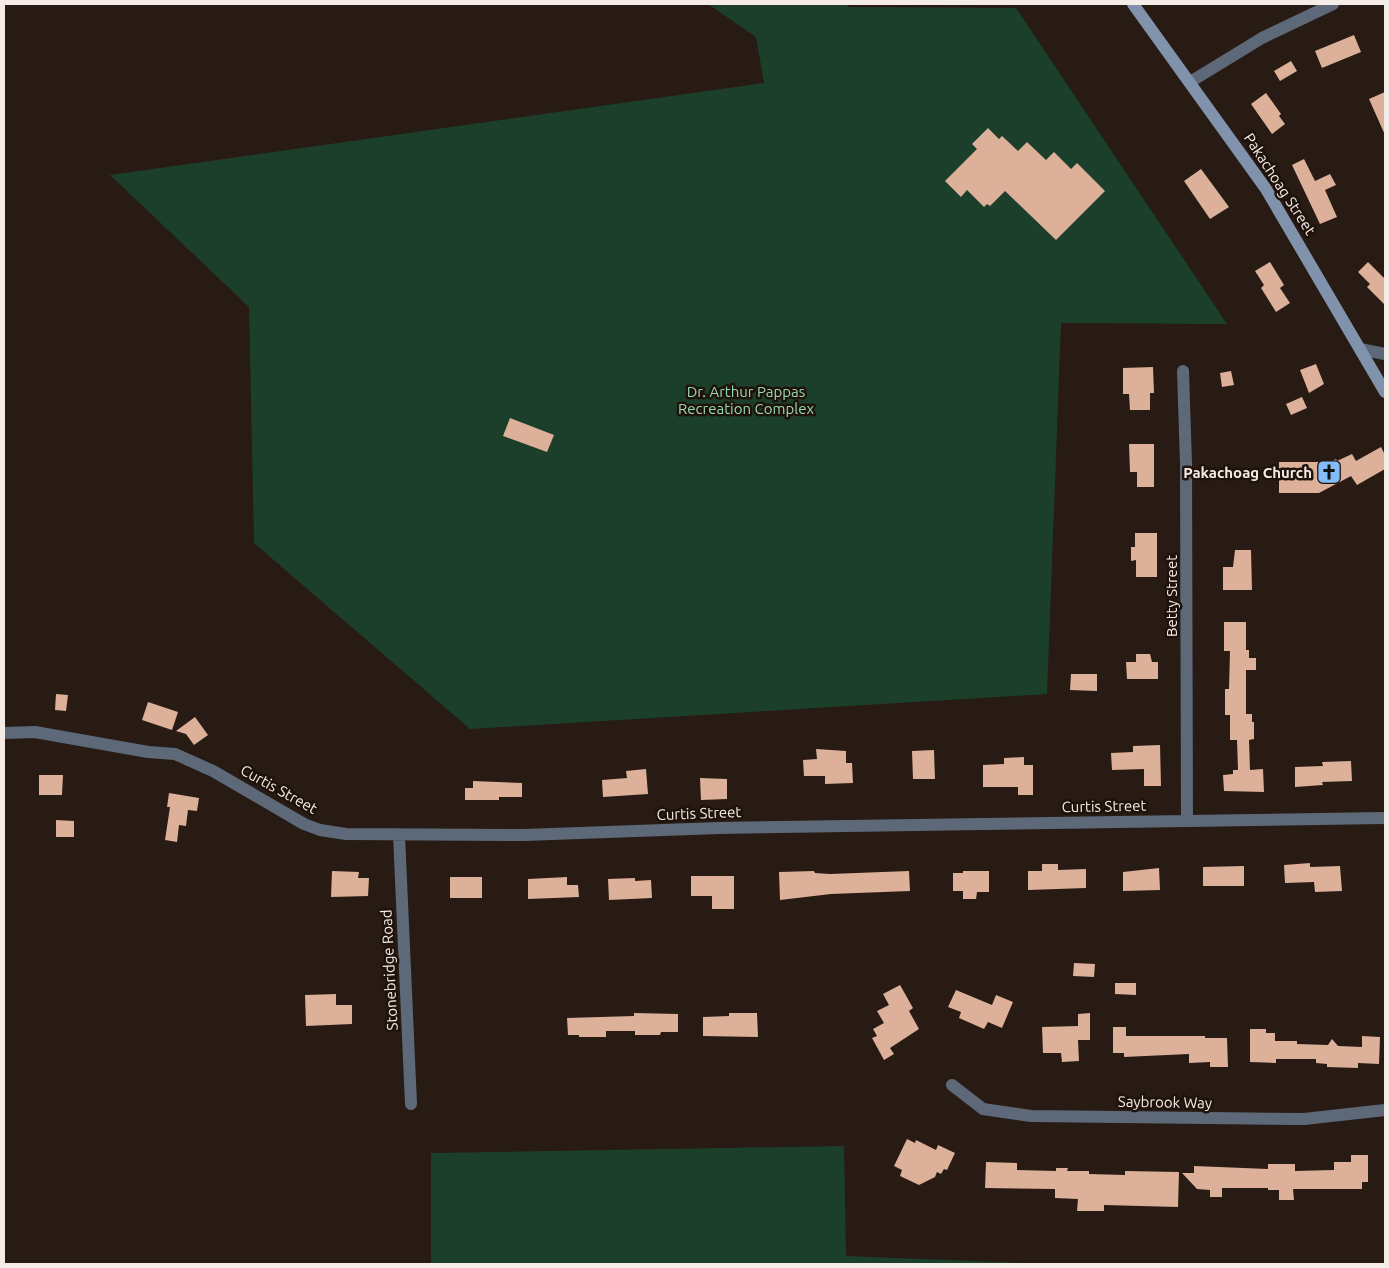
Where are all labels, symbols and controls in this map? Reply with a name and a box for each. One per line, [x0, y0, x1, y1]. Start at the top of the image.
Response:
street label: Pakachoag Street [1241, 130, 1319, 238]
park label: Dr. Arthur Pappas Recreation Complex [678, 383, 814, 417]
church icon: Pakachoag Church [1316, 459, 1342, 485]
place label: Pakachoag Church [1183, 464, 1312, 481]
street label: Betty Street [1163, 555, 1180, 637]
street label: Curtis Street [238, 761, 320, 817]
street label: Curtis Street [1062, 797, 1147, 815]
street label: Curtis Street [656, 803, 742, 823]
street label: Stonebridge Road [377, 909, 401, 1031]
street label: Saybrook Way [1118, 1093, 1212, 1111]

